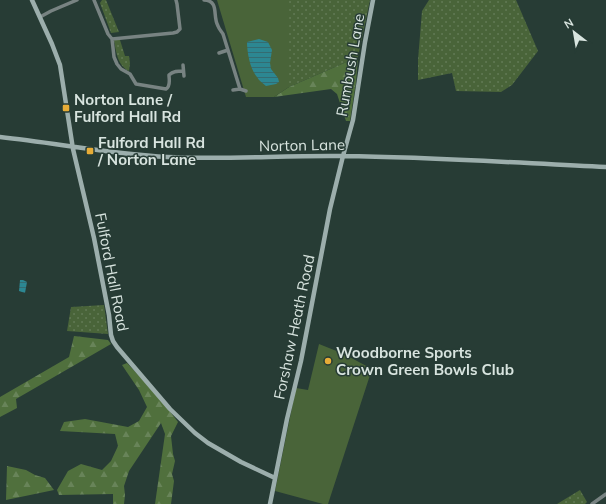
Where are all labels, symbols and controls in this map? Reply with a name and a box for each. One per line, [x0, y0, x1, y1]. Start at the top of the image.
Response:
street label: Rumbush Lane [332, 12, 368, 118]
north arrow [554, 12, 594, 52]
text: N [562, 15, 576, 32]
place label: Norton Lane / Fulford Hall Rd [74, 90, 181, 126]
marker: Norton Lane / Fulford Hall Rd [61, 103, 71, 113]
place label: Fulford Hall Rd / Norton Lane [97, 133, 205, 169]
street label: Norton Lane [259, 135, 345, 155]
marker: Fulford Hall Rd / Norton Lane [85, 146, 95, 156]
street label: Fulford Hall Road [91, 211, 133, 333]
street label: Forshaw Heath Road [269, 253, 319, 401]
place label: Woodborne Sports Crown Green Bowls Club [336, 343, 514, 379]
marker: Woodborne Sports Crown Green Bowls Club [323, 356, 333, 366]

